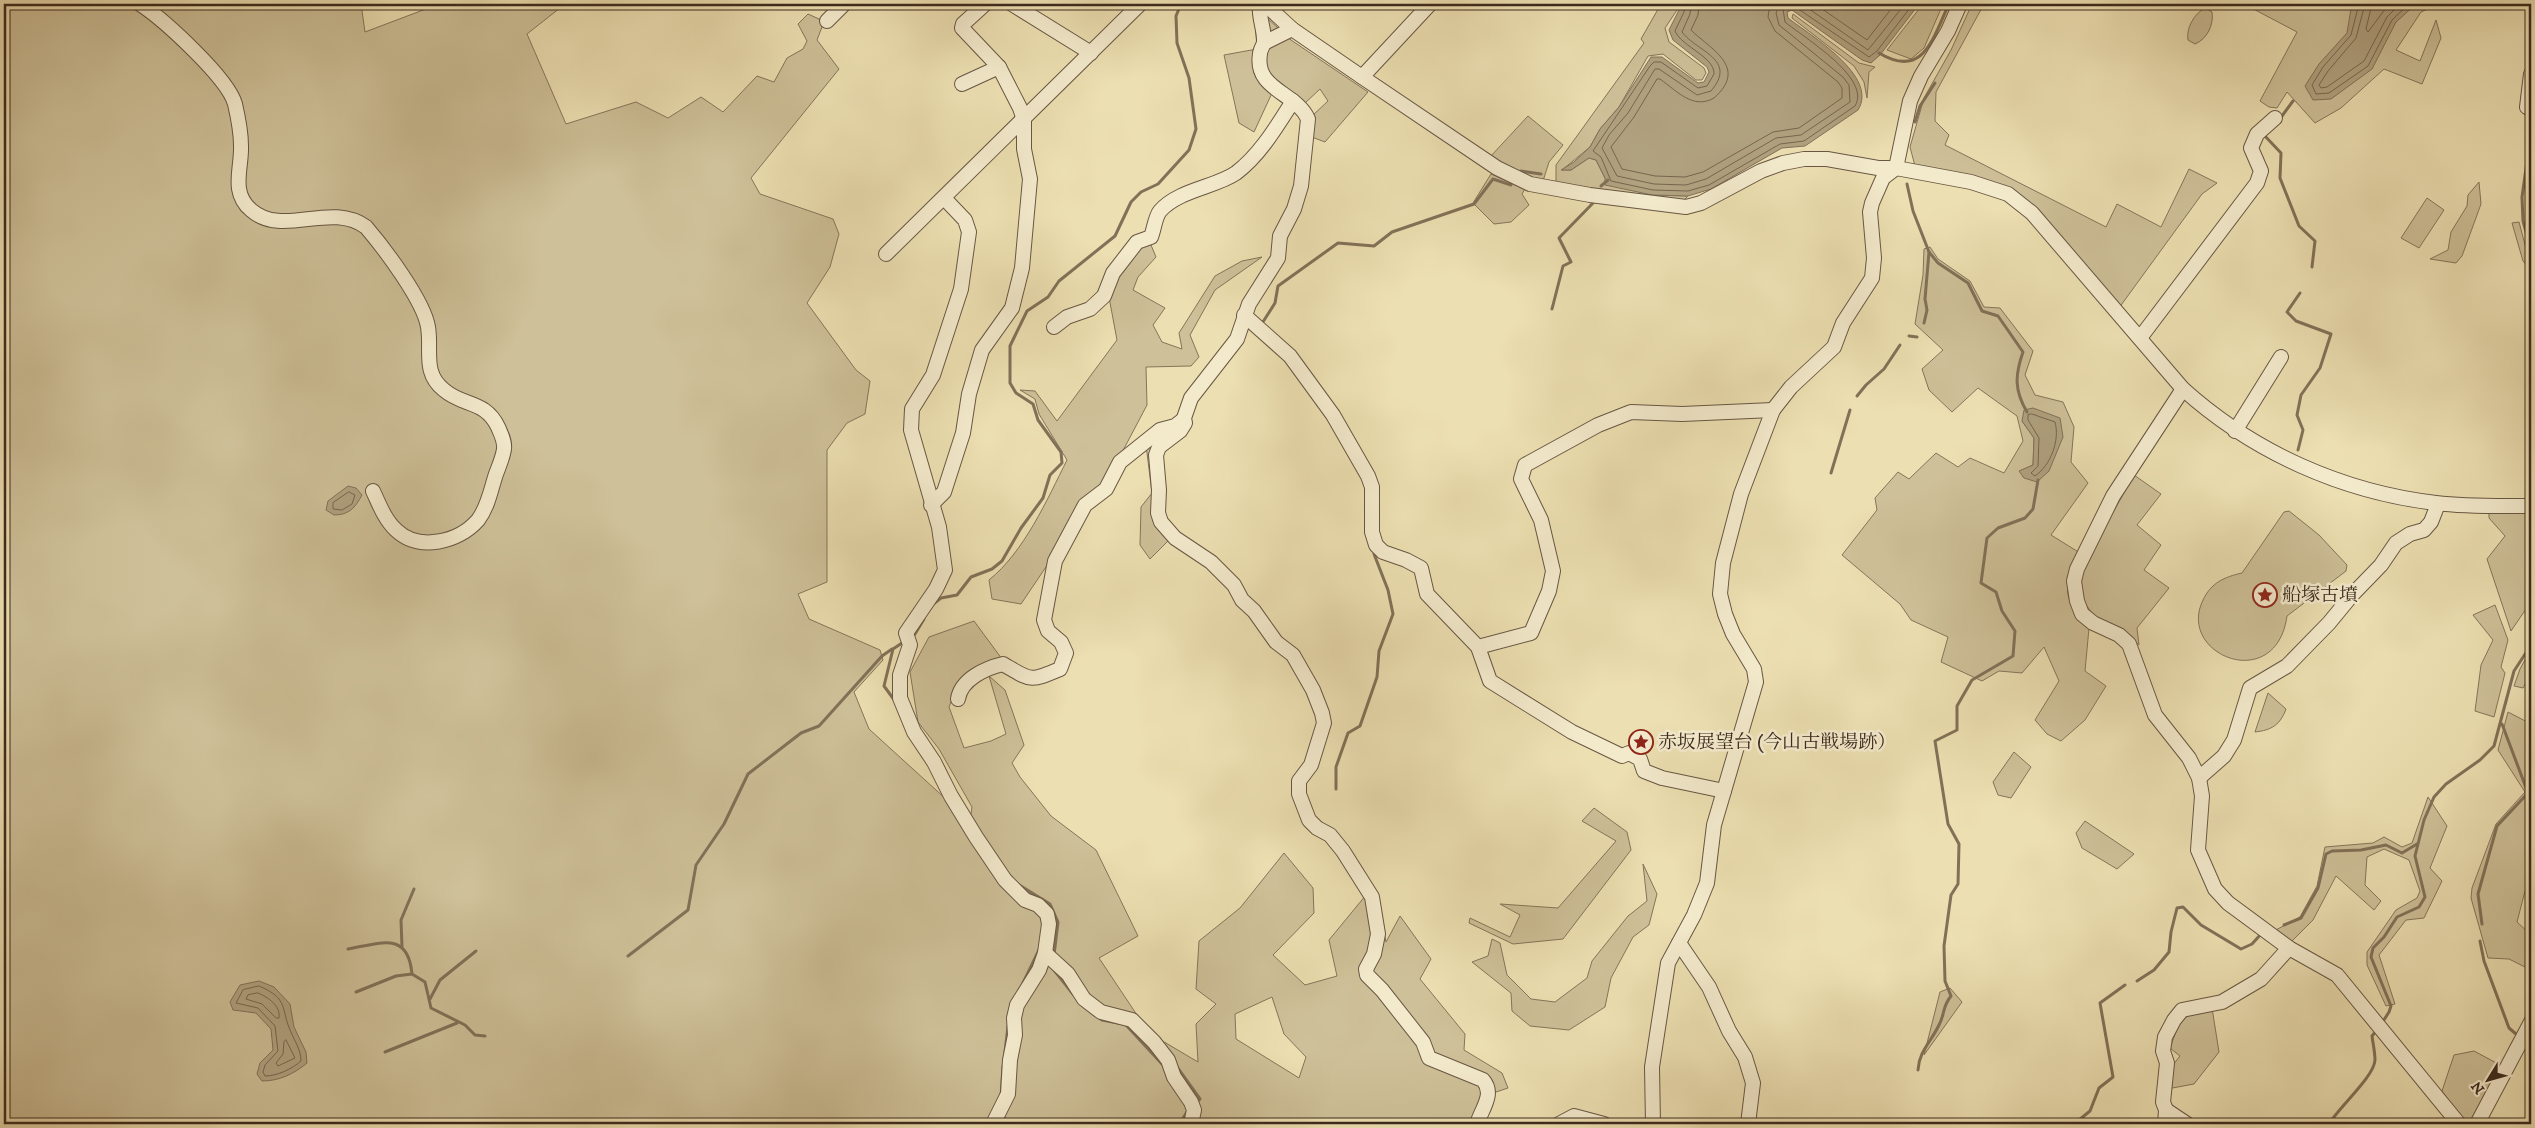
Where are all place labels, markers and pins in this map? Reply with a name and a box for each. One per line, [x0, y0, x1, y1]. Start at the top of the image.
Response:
place icon: 船塚古墳 [2252, 582, 2278, 608]
place label: 船塚古墳 [2282, 584, 2358, 607]
place icon: 赤坂展望台 (今山古戦場跡） [1628, 729, 1654, 755]
place label: 赤坂展望台 (今山古戦場跡） [1658, 731, 1896, 754]

